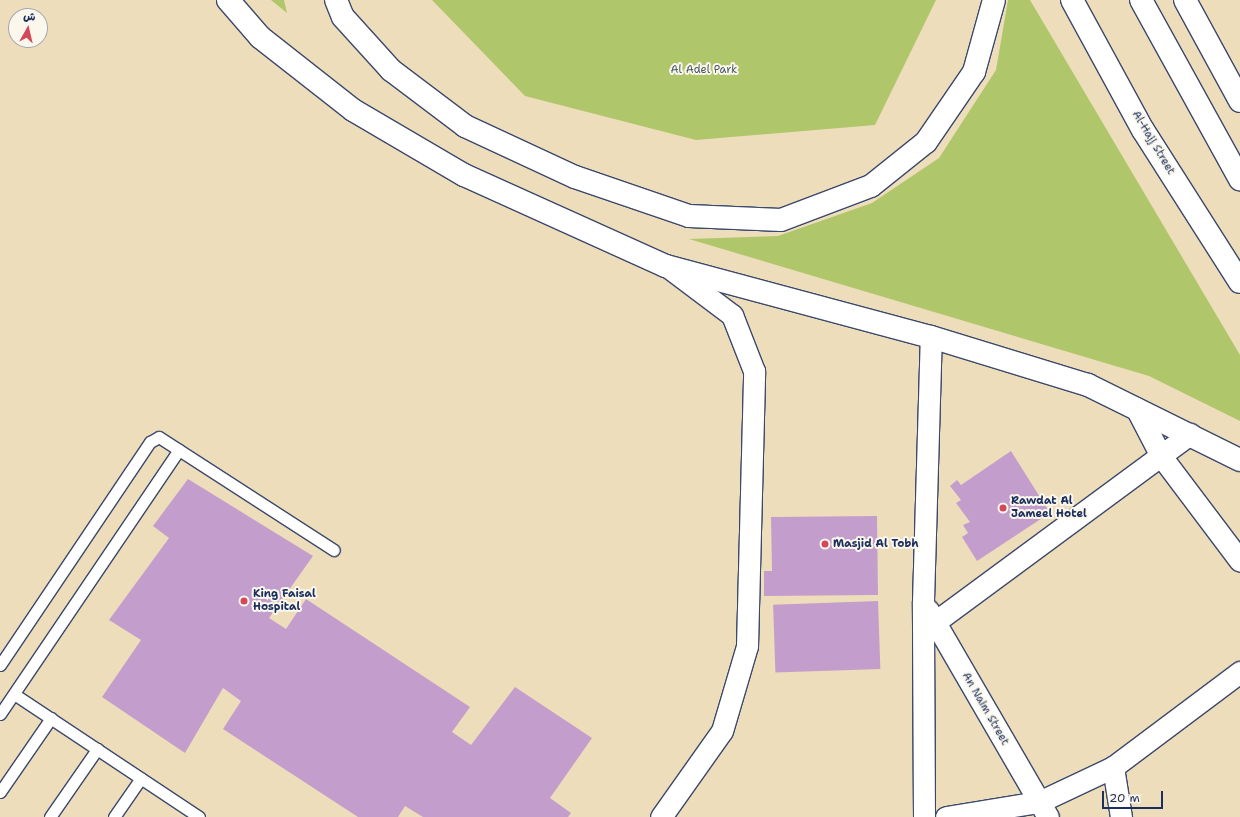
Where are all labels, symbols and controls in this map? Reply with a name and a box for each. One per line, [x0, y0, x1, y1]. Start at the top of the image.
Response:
north arrow [8, 8, 48, 48]
text: ش [23, 8, 37, 25]
park label: Al Adel Park [671, 63, 737, 77]
street label: Al-Hajj Street [1129, 109, 1177, 177]
place label: Rawdat Al Jameel Hotel [1011, 495, 1087, 521]
marker: Rawdat Al Jameel Hotel [998, 503, 1008, 513]
place label: Masjid Al Tobh [833, 537, 919, 551]
marker: Masjid Al Tobh [820, 539, 830, 549]
place label: King Faisal Hospital [253, 588, 316, 614]
marker: King Faisal Hospital [238, 595, 250, 607]
street label: An Naim Street [959, 670, 1011, 748]
scale bar [1104, 783, 1165, 809]
text: 20 m [1109, 790, 1140, 806]

